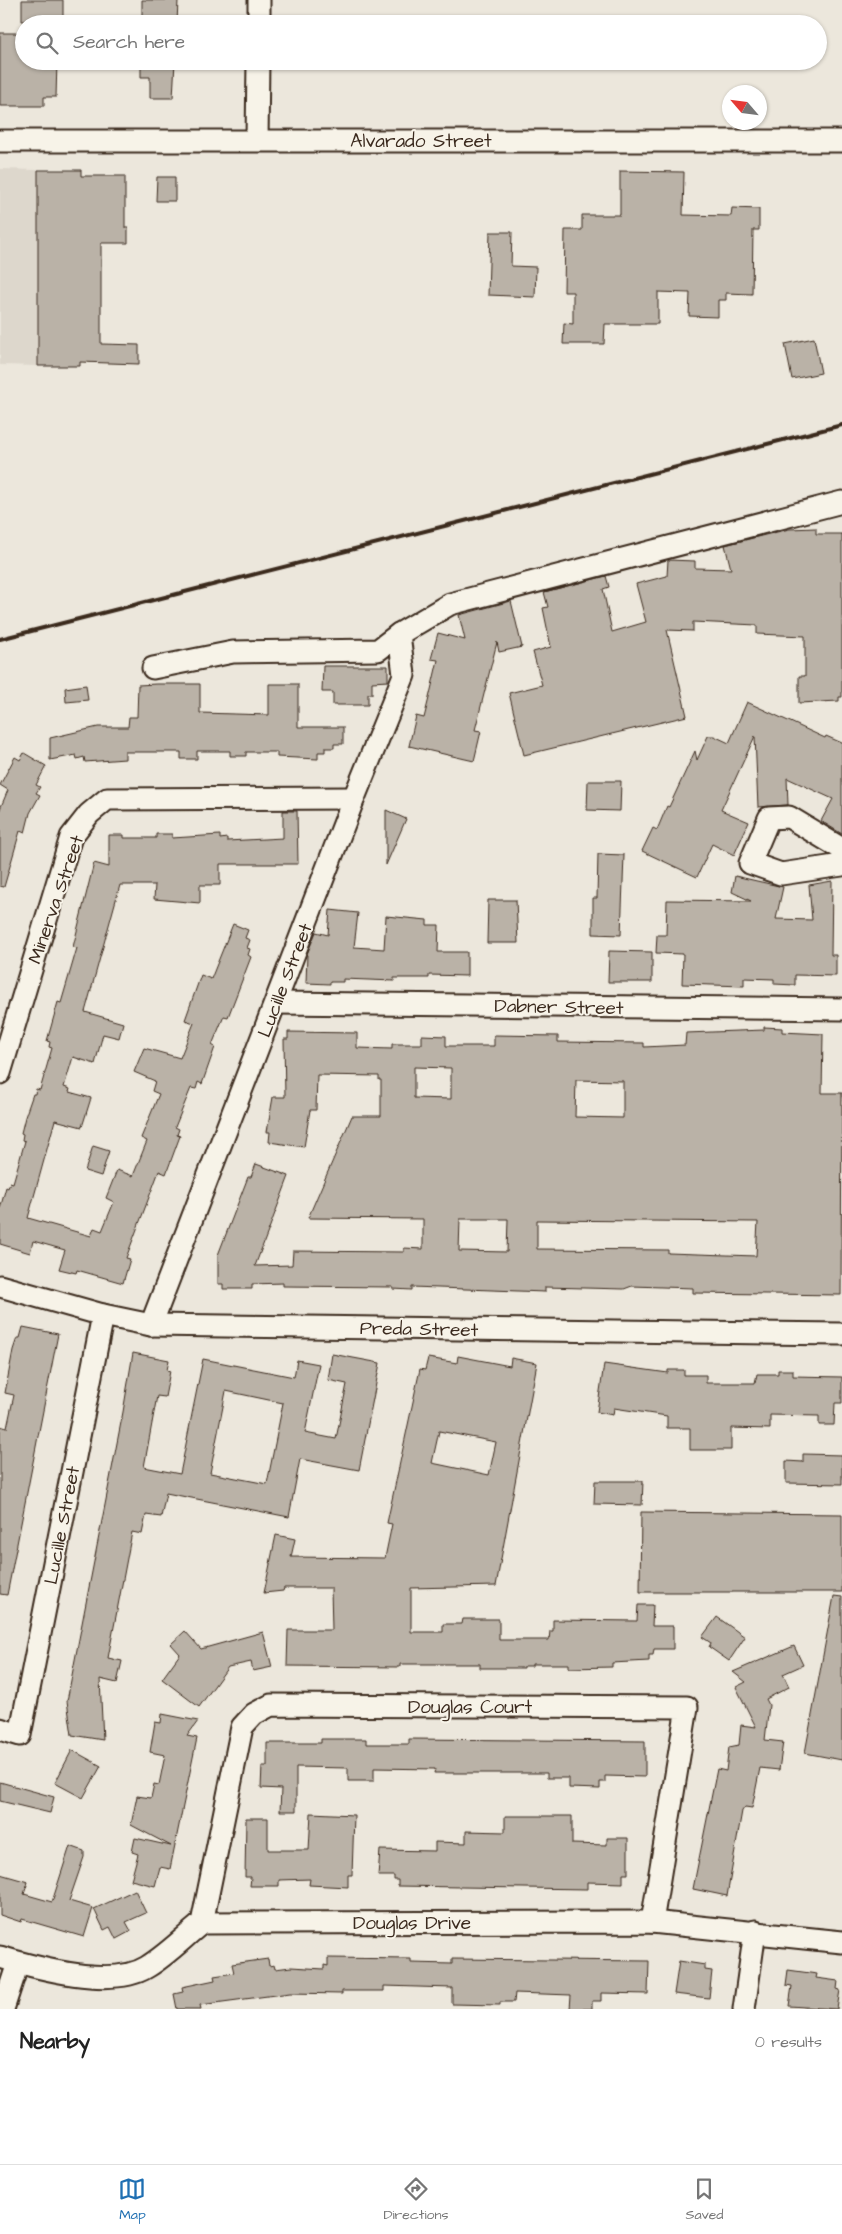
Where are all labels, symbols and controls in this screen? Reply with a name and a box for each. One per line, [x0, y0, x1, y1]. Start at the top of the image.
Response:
search box [15, 15, 827, 70]
icon: search [33, 29, 61, 57]
text: Search here [73, 29, 185, 56]
north arrow [722, 85, 767, 130]
street label: Alvarado Street [350, 128, 492, 155]
street label: Minerva Street [22, 831, 91, 968]
street label: Lucille Street [251, 919, 320, 1041]
street label: Dabner Street [494, 993, 624, 1022]
street label: Preda Street [359, 1315, 479, 1344]
street label: Lucille Street [38, 1463, 87, 1587]
street label: Douglas Court [408, 1694, 532, 1722]
street label: Douglas Drive [353, 1910, 471, 1938]
text: Nearby [20, 2027, 90, 2056]
text: 0 results [755, 2031, 822, 2053]
tab: Map [118, 2175, 146, 2225]
tab: Directions [383, 2175, 448, 2225]
tab: Saved [685, 2175, 724, 2225]

